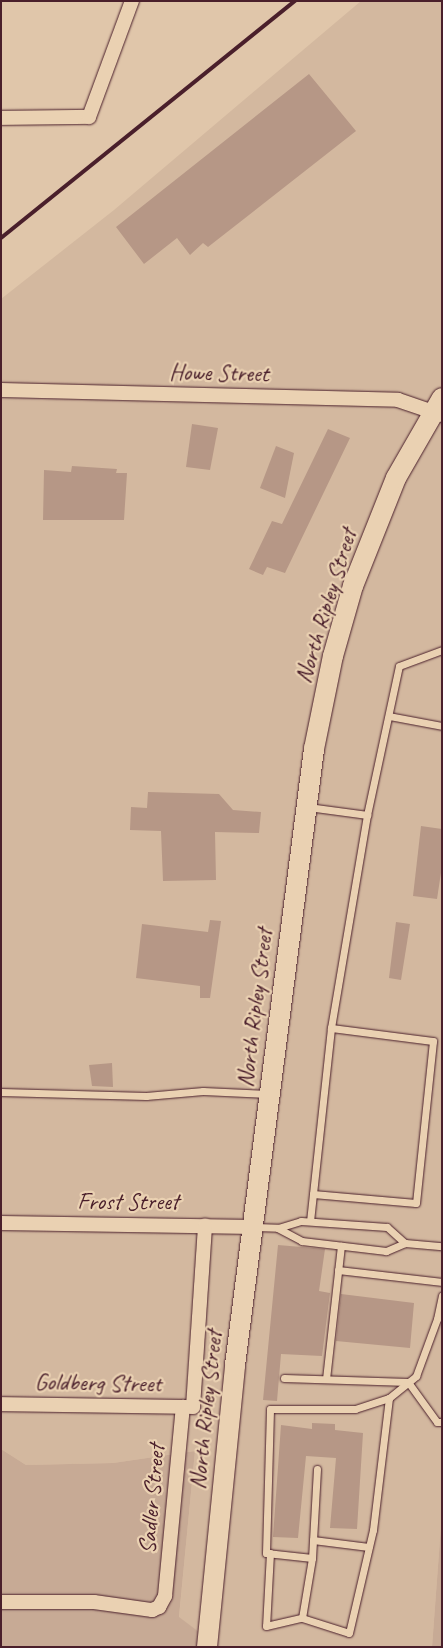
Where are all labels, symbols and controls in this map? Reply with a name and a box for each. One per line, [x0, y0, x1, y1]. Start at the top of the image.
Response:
street label: Howe Street [169, 358, 269, 388]
street label: North Ripley Street [289, 525, 363, 687]
street label: North Ripley Street [231, 926, 279, 1090]
street label: Frost Street [77, 1188, 179, 1216]
street label: North Ripley Street [183, 1329, 229, 1491]
street label: Goldberg Street [34, 1367, 162, 1399]
street label: Sadler Street [133, 1443, 171, 1555]

